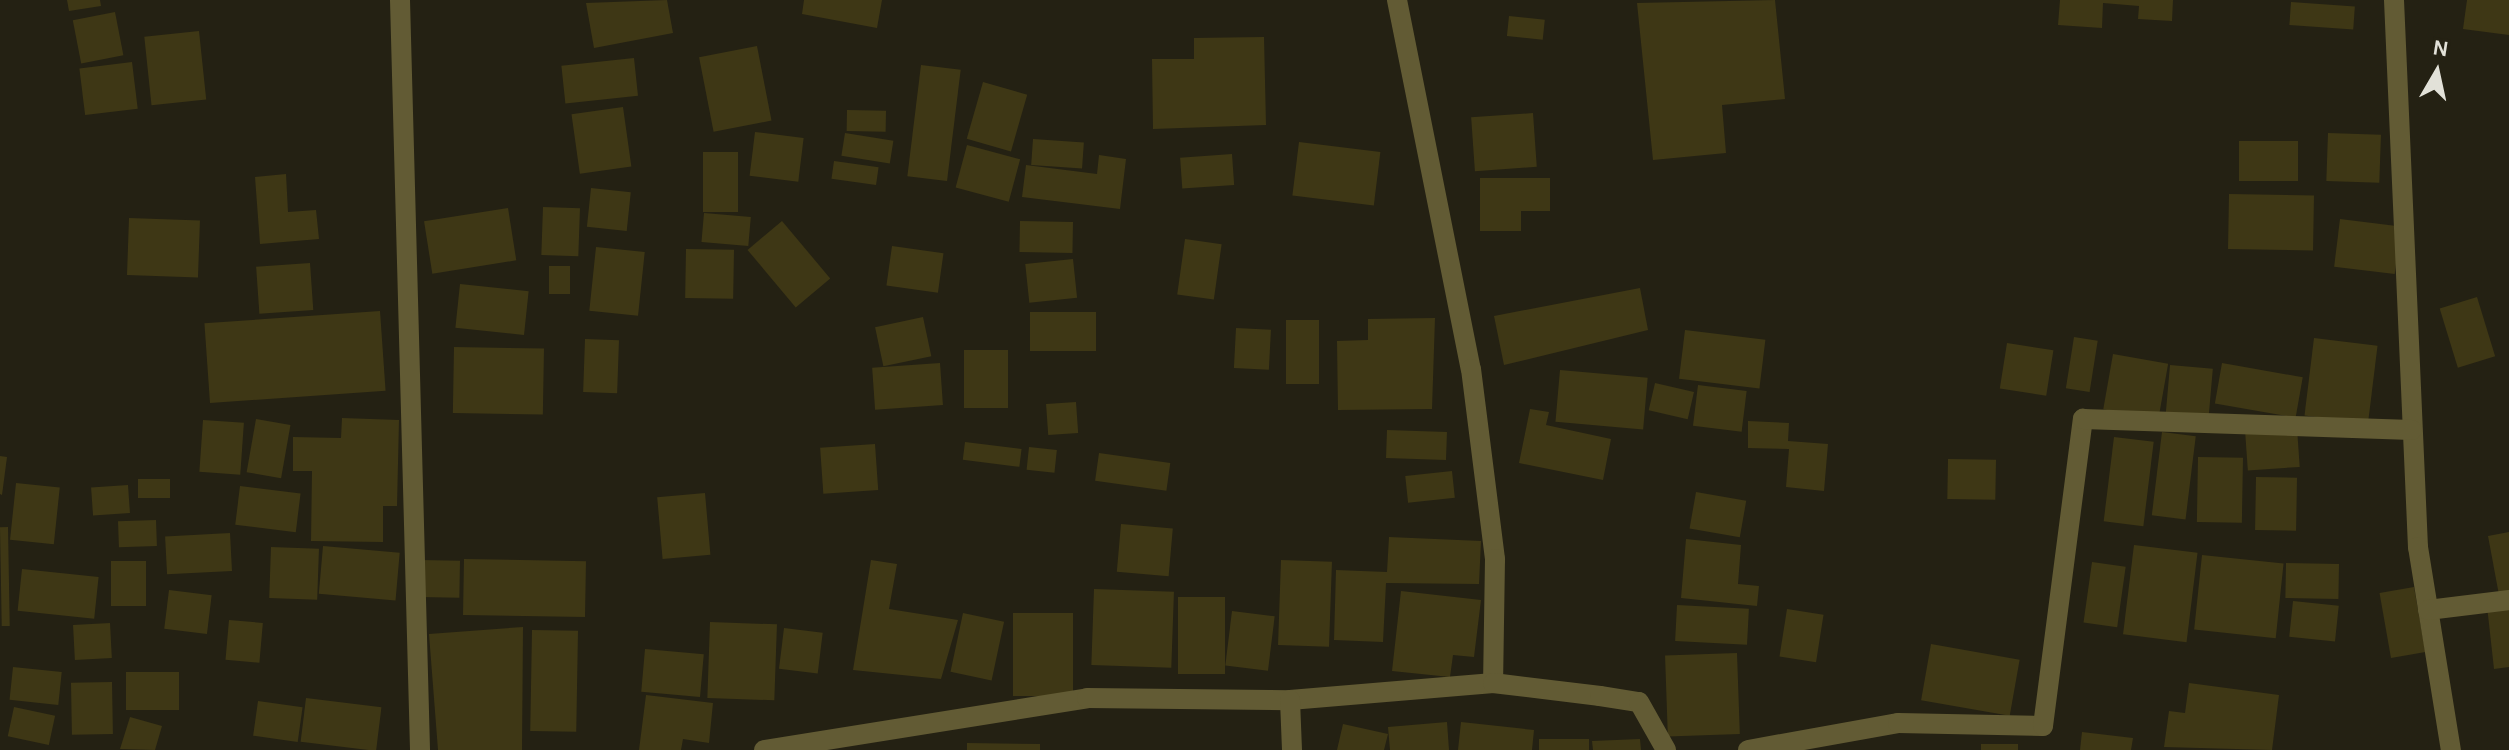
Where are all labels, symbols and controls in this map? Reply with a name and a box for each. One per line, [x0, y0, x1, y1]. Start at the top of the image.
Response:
north arrow [2397, 32, 2477, 112]
text: N [2431, 34, 2451, 62]

